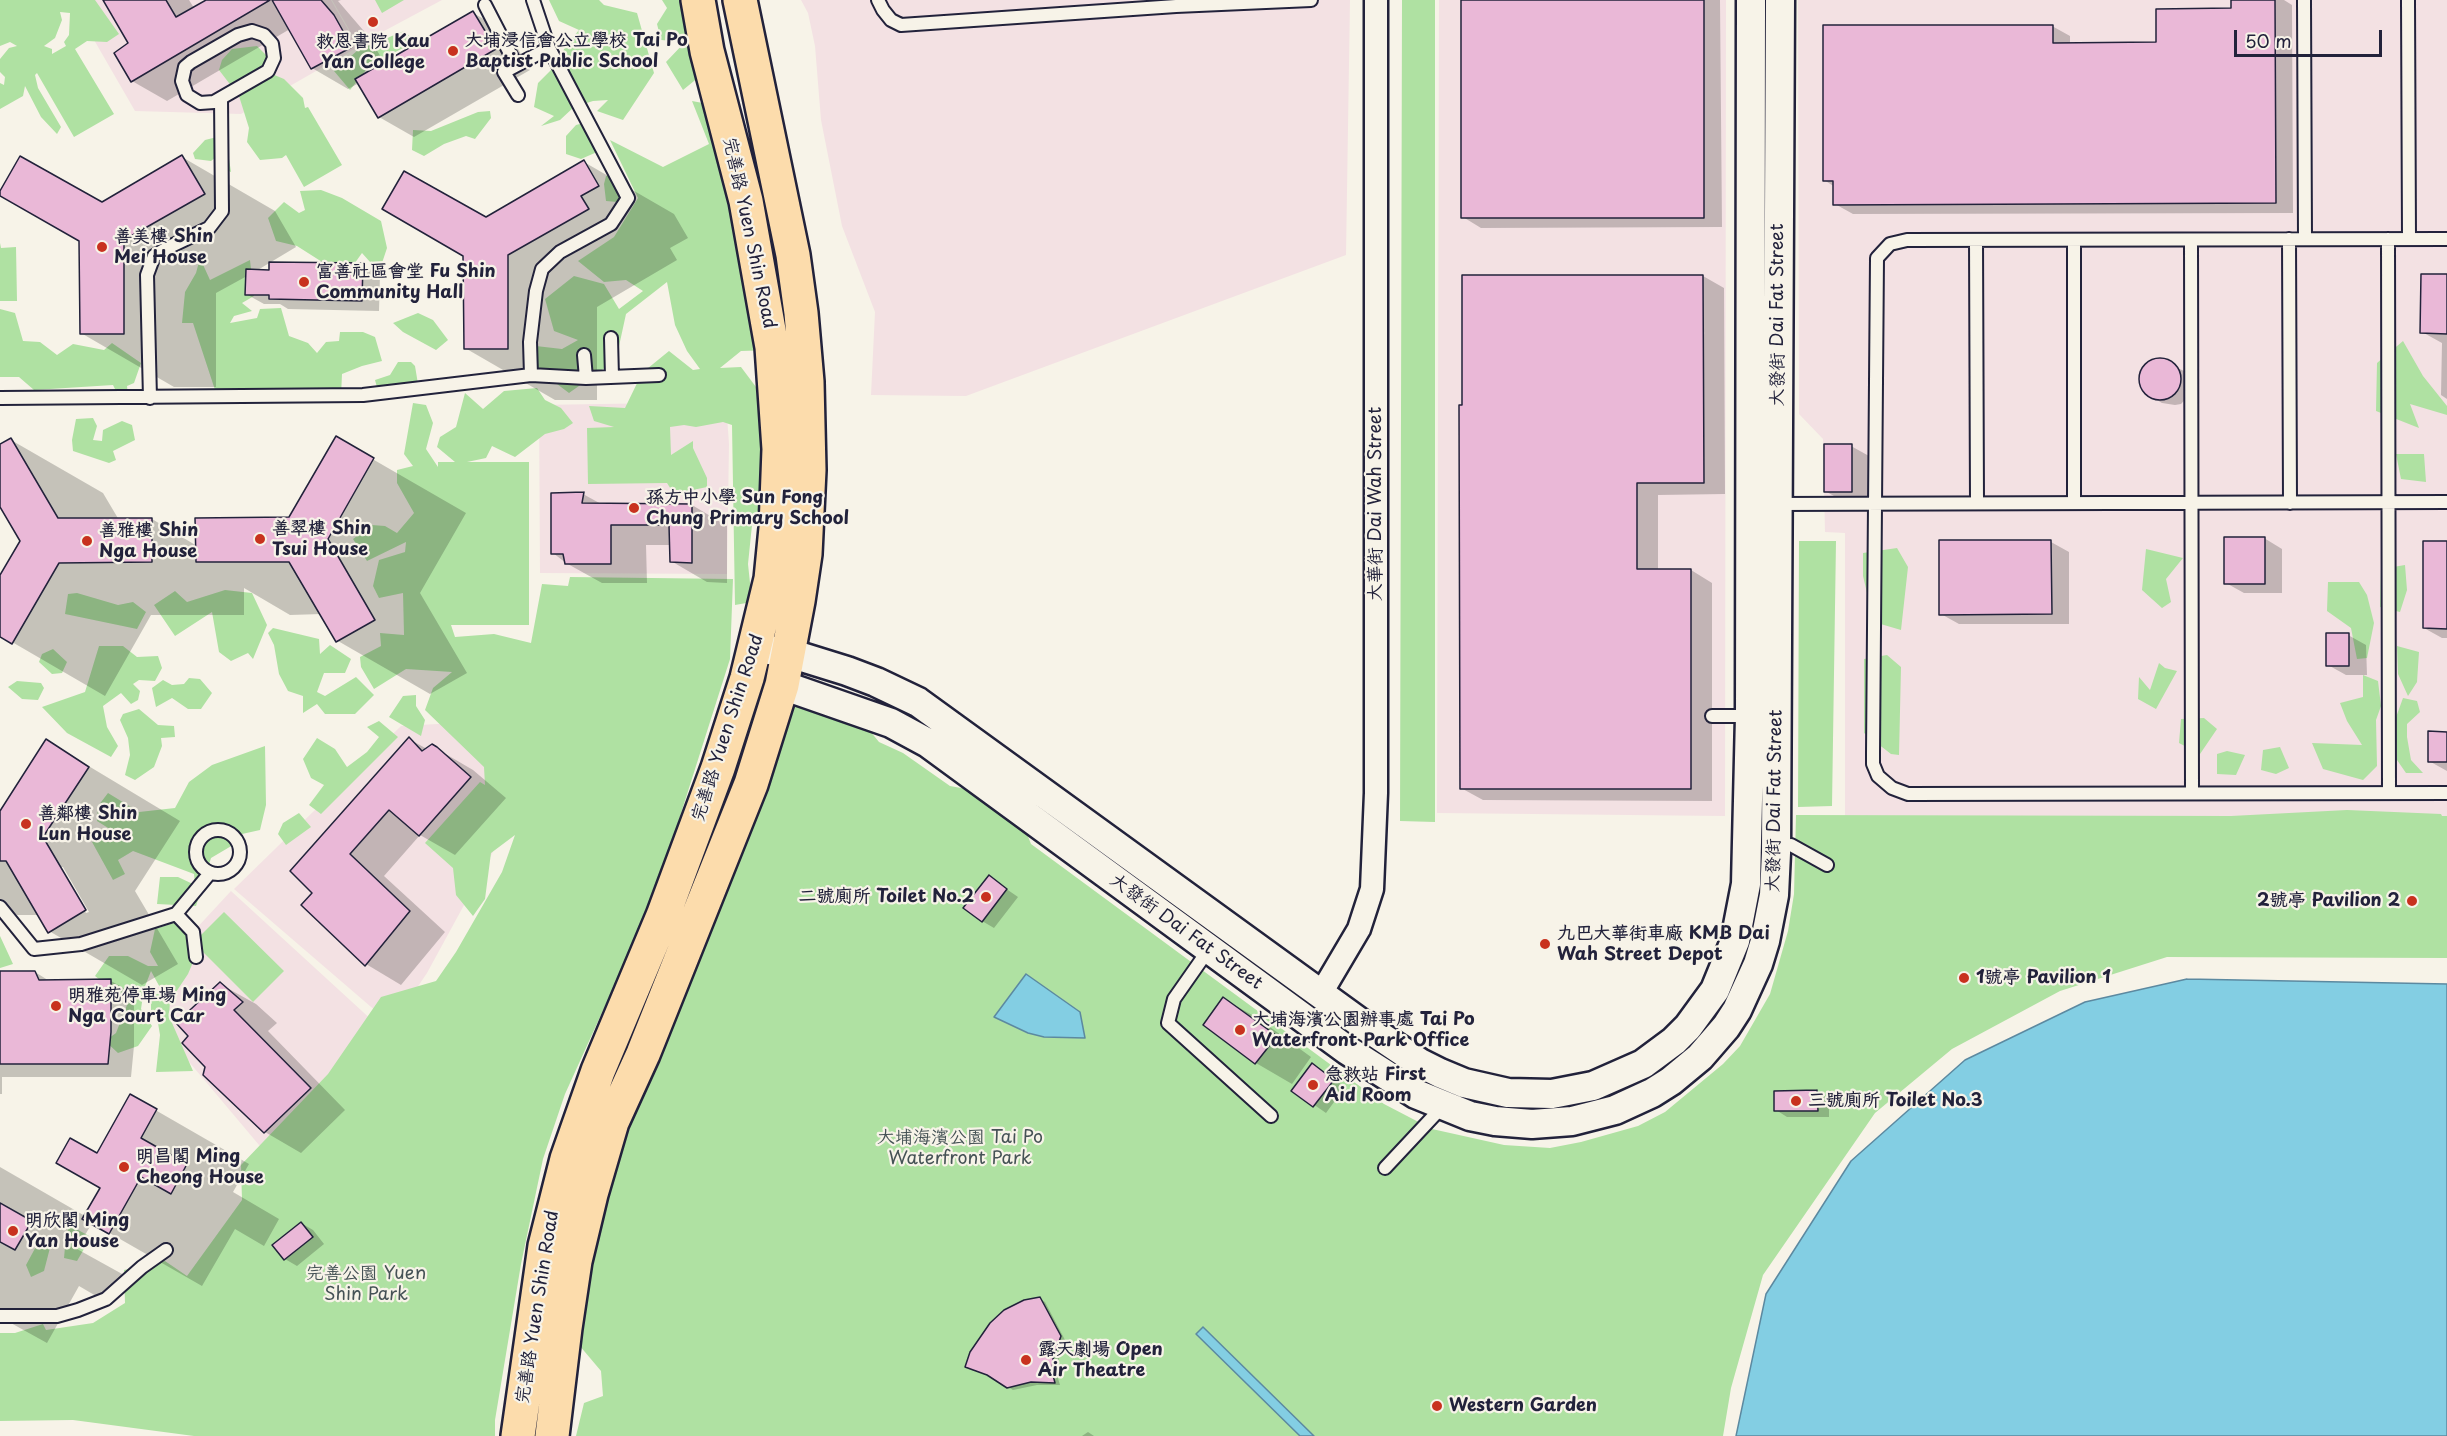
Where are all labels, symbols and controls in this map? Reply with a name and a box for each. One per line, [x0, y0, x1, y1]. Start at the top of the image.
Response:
marker: 救恩書院 Kau Yan College [366, 15, 380, 29]
scale bar [2237, 18, 2386, 56]
text: 50 m [2245, 27, 2292, 54]
place label: 大埔浸信會公立學校 Tai Po Baptist Public School [465, 30, 688, 72]
place label: 救恩書院 Kau Yan College [316, 31, 430, 74]
marker: 大埔浸信會公立學校 Tai Po Baptist Public School [446, 44, 460, 58]
street label: 完善路 Yuen Shin Road [718, 135, 780, 331]
street label: 大發街 Dai Fat Street [1767, 224, 1789, 406]
place label: 善美樓 Shin Mei House [114, 226, 213, 268]
marker: 善美樓 Shin Mei House [95, 240, 109, 254]
place label: 富善社區會堂 Fu Shin Community Hall [316, 261, 496, 304]
marker: 富善社區會堂 Fu Shin Community Hall [297, 275, 311, 289]
street label: 大華街 Dai Wah Street [1365, 407, 1387, 601]
place label: 孫方中小學 Sun Fong Chung Primary School [646, 487, 849, 530]
marker: 孫方中小學 Sun Fong Chung Primary School [627, 501, 641, 515]
place label: 善翠樓 Shin Tsui House [272, 518, 371, 560]
place label: 善雅樓 Shin Nga House [99, 520, 198, 562]
marker: 善翠樓 Shin Tsui House [253, 532, 267, 546]
marker: 善雅樓 Shin Nga House [80, 534, 94, 548]
street label: 完善路 Yuen Shin Road [688, 632, 768, 824]
street label: 大發街 Dai Fat Street [1763, 709, 1787, 893]
place label: 善鄰樓 Shin Lun House [38, 803, 137, 846]
marker: 善鄰樓 Shin Lun House [19, 817, 33, 831]
street label: 大發街 Dai Fat Street [1106, 869, 1266, 995]
place label: 二號廁所 Toilet No.2 [799, 886, 974, 908]
marker: 二號廁所 Toilet No.2 [979, 890, 993, 904]
place label: 2號亭 Pavilion 2 [2257, 890, 2400, 912]
marker: 2號亭 Pavilion 2 [2405, 894, 2419, 908]
place label: 九巴大華街車廠 KMB Dai Wah Street Depot [1557, 923, 1770, 966]
marker: 九巴大華街車廠 KMB Dai Wah Street Depot [1538, 937, 1552, 951]
place label: 1號亭 Pavilion 1 [1976, 967, 2111, 989]
marker: 1號亭 Pavilion 1 [1957, 971, 1971, 985]
place label: 明雅苑停車場 Ming Nga Court Car [68, 985, 226, 1028]
marker: 明雅苑停車場 Ming Nga Court Car [49, 999, 63, 1013]
place label: 大埔海濱公園辦事處 Tai Po Waterfront Park Office [1252, 1009, 1475, 1052]
marker: 大埔海濱公園辦事處 Tai Po Waterfront Park Office [1233, 1023, 1247, 1037]
place label: 急救站 First Aid Room [1325, 1064, 1426, 1106]
marker: 急救站 First Aid Room [1306, 1078, 1320, 1092]
place label: 三號廁所 Toilet No.3 [1808, 1090, 1982, 1112]
marker: 三號廁所 Toilet No.3 [1789, 1094, 1803, 1108]
park label: 大埔海濱公園 Tai Po Waterfront Park [877, 1127, 1043, 1170]
place label: 明昌閣 Ming Cheong House [136, 1146, 264, 1188]
marker: 明昌閣 Ming Cheong House [117, 1160, 131, 1174]
street label: 完善路 Yuen Shin Road [512, 1209, 564, 1405]
place label: 明欣閣 Ming Yan House [25, 1210, 129, 1252]
marker: 明欣閣 Ming Yan House [6, 1224, 20, 1238]
park label: 完善公園 Yuen Shin Park [306, 1263, 426, 1306]
place label: 露天劇場 Open Air Theatre [1038, 1339, 1163, 1382]
marker: 露天劇場 Open Air Theatre [1019, 1353, 1033, 1367]
place label: Western Garden [1449, 1395, 1597, 1417]
marker: Western Garden [1430, 1399, 1444, 1413]

